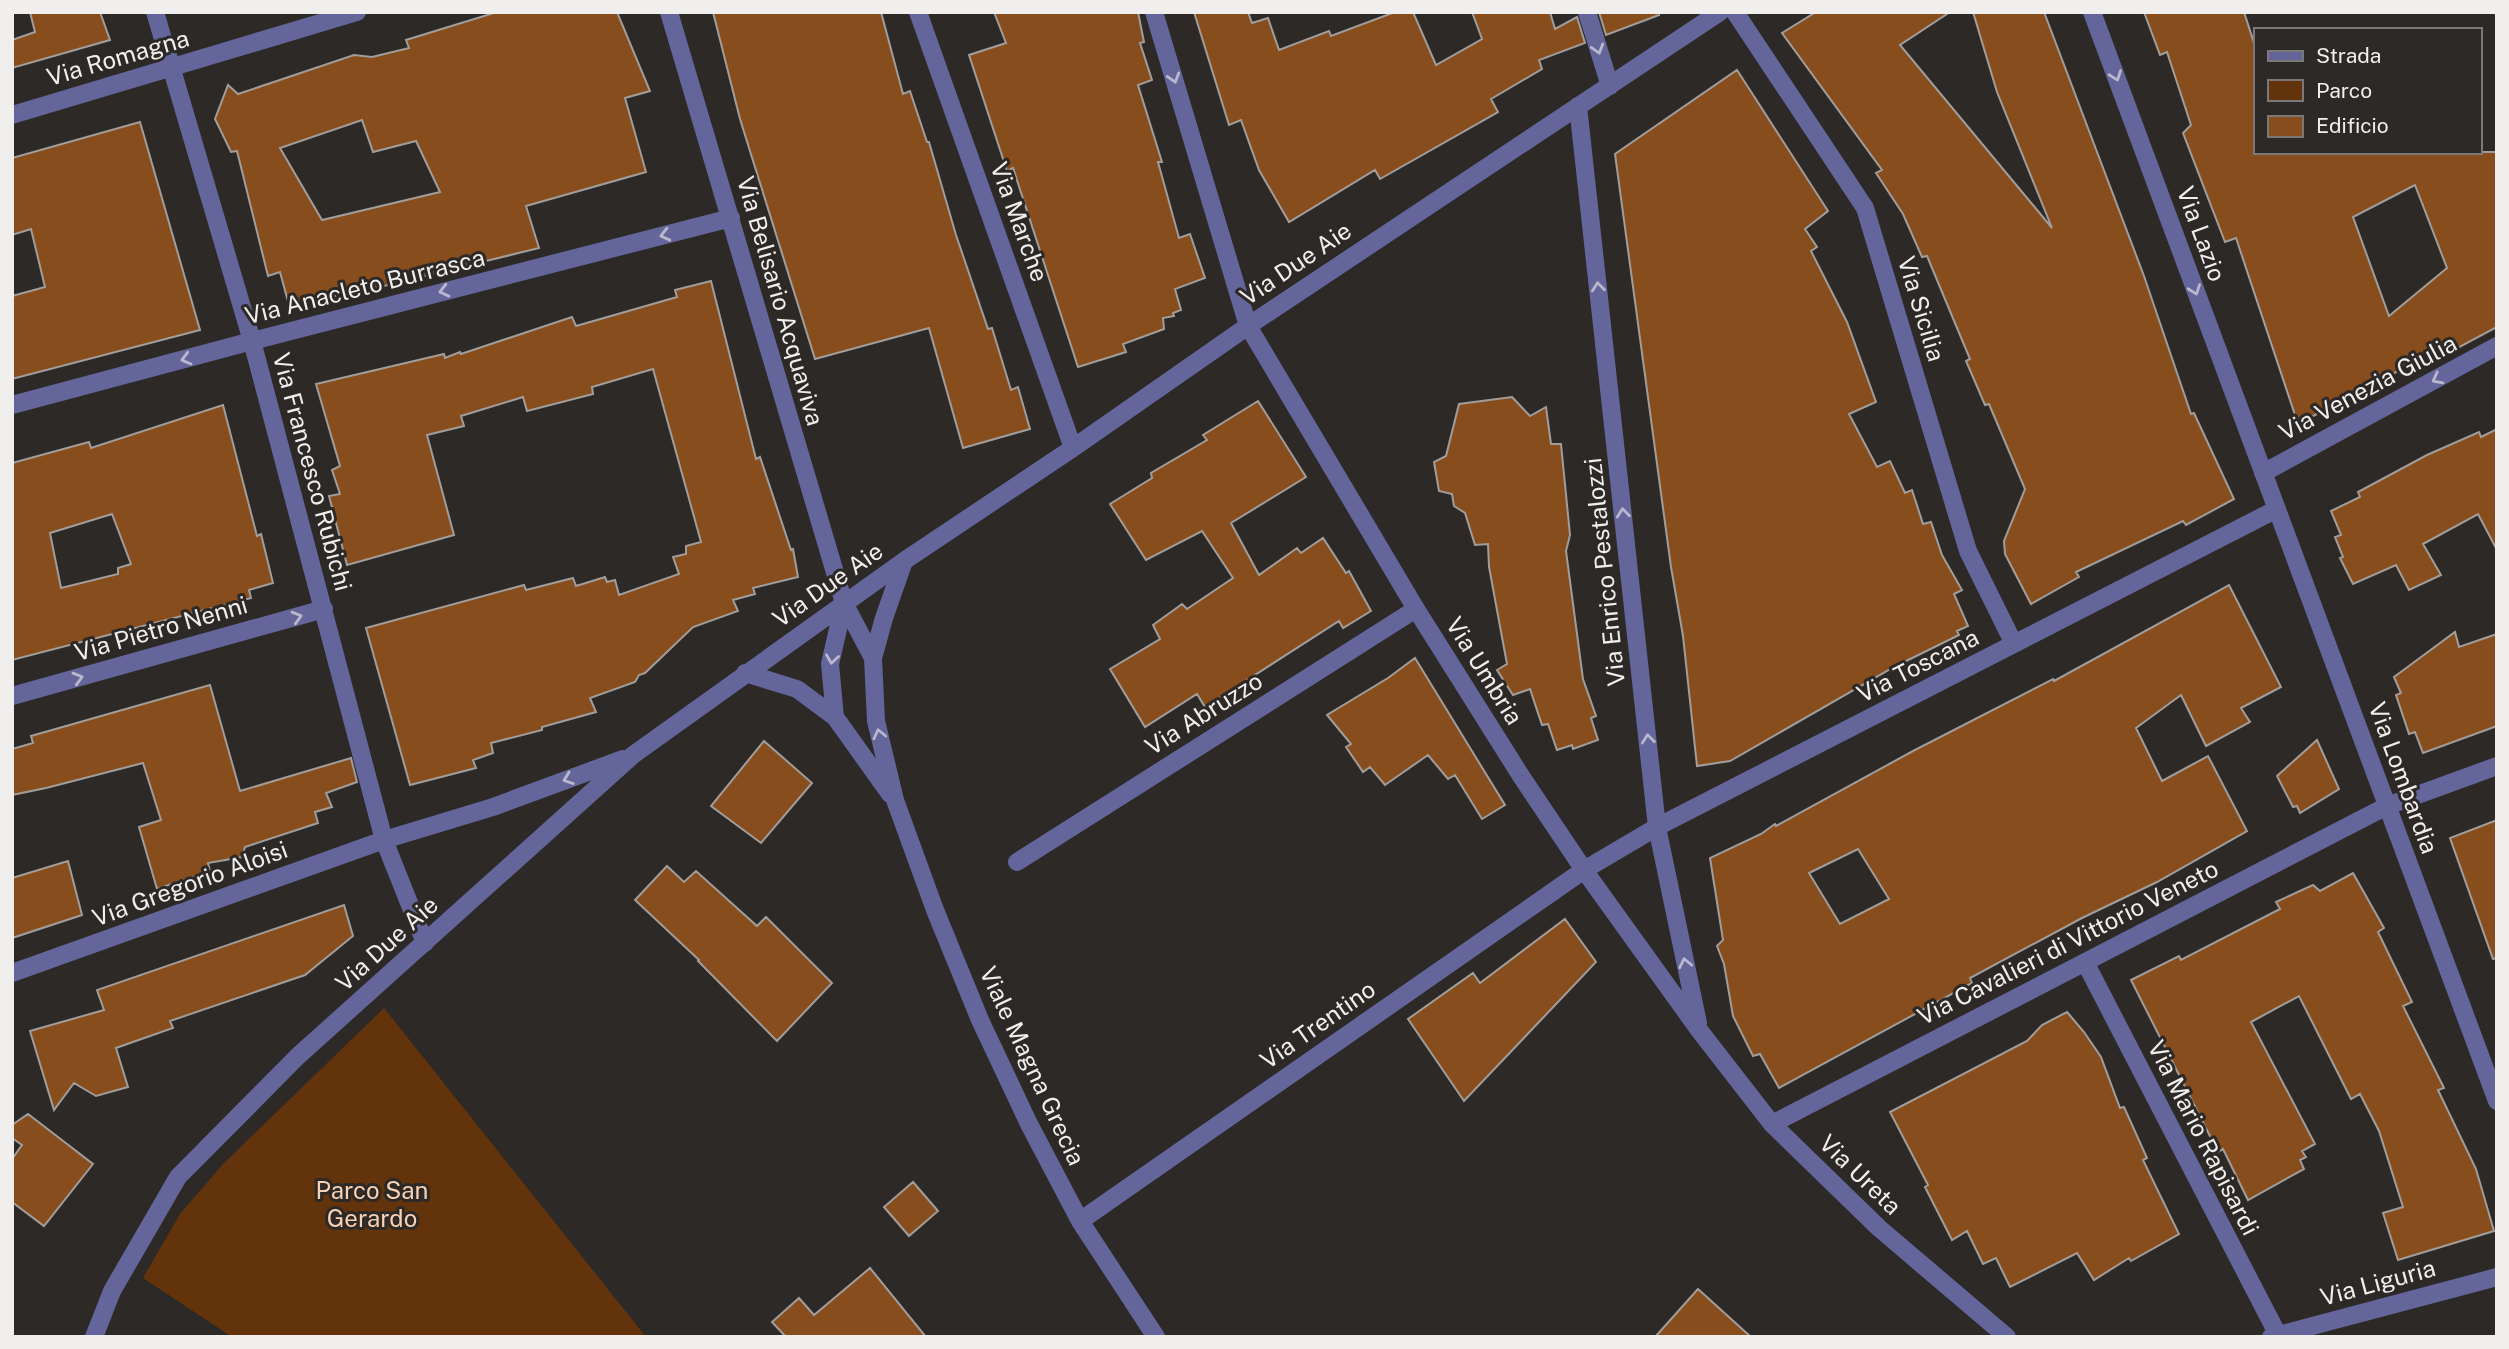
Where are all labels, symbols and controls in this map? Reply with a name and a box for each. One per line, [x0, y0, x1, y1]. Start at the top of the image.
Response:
street label: Via Romagna [43, 23, 192, 91]
legend [2254, 28, 2481, 154]
one-way arrow [1590, 43, 1605, 55]
text: Strada [2316, 43, 2381, 68]
one-way arrow [2108, 70, 2122, 82]
one-way arrow [1165, 71, 1180, 83]
text: Parco [2316, 78, 2372, 103]
text: Edificio [2316, 113, 2389, 138]
street label: Via Marche [985, 158, 1054, 285]
street label: Via Belisario Acquaviva [732, 173, 830, 429]
street label: Via Lazio [2172, 182, 2232, 285]
street label: Via Due Aie [1235, 216, 1356, 310]
one-way arrow [659, 227, 671, 241]
street label: Via Anacleto Burrasca [242, 243, 488, 329]
street label: Via Sicilia [1893, 253, 1951, 365]
one-way arrow [1591, 281, 1606, 292]
one-way arrow [439, 283, 451, 297]
one-way arrow [2187, 283, 2201, 295]
street label: Via Venezia Giulia [2274, 329, 2461, 446]
one-way arrow [180, 350, 192, 365]
street label: Via Francesco Rubichi [268, 350, 358, 594]
one-way arrow [2431, 371, 2444, 384]
street label: Via Enrico Pestalozzi [1578, 457, 1630, 688]
one-way arrow [1616, 507, 1631, 518]
street label: Via Due Aie [767, 536, 888, 632]
street label: Via Pietro Nenni [71, 590, 250, 666]
one-way arrow [291, 610, 303, 625]
street label: Via Umbria [1441, 611, 1529, 729]
street label: Via Toscana [1852, 623, 1983, 708]
one-way arrow [825, 653, 840, 665]
street label: Via Abruzzo [1140, 666, 1267, 760]
one-way arrow [72, 671, 84, 686]
street label: Via Lombardia [2364, 698, 2444, 857]
one-way arrow [873, 728, 887, 740]
one-way arrow [1640, 733, 1655, 745]
one-way arrow [563, 771, 575, 785]
street label: Via Gregorio Aloisi [88, 835, 291, 931]
street label: Via Cavalieri di Vittorio Veneto [1913, 854, 2223, 1030]
street label: Via Due Aie [330, 890, 443, 996]
one-way arrow [1679, 957, 1694, 969]
street label: Viale Magna Grecia [975, 962, 1091, 1169]
street label: Via Trentino [1255, 974, 1380, 1074]
street label: Via Mario Rapisardi [2143, 1036, 2265, 1240]
street label: Via Ureta [1814, 1129, 1907, 1220]
park label: Parco San Gerardo [316, 1176, 428, 1232]
street label: Via Liguria [2317, 1253, 2438, 1311]

